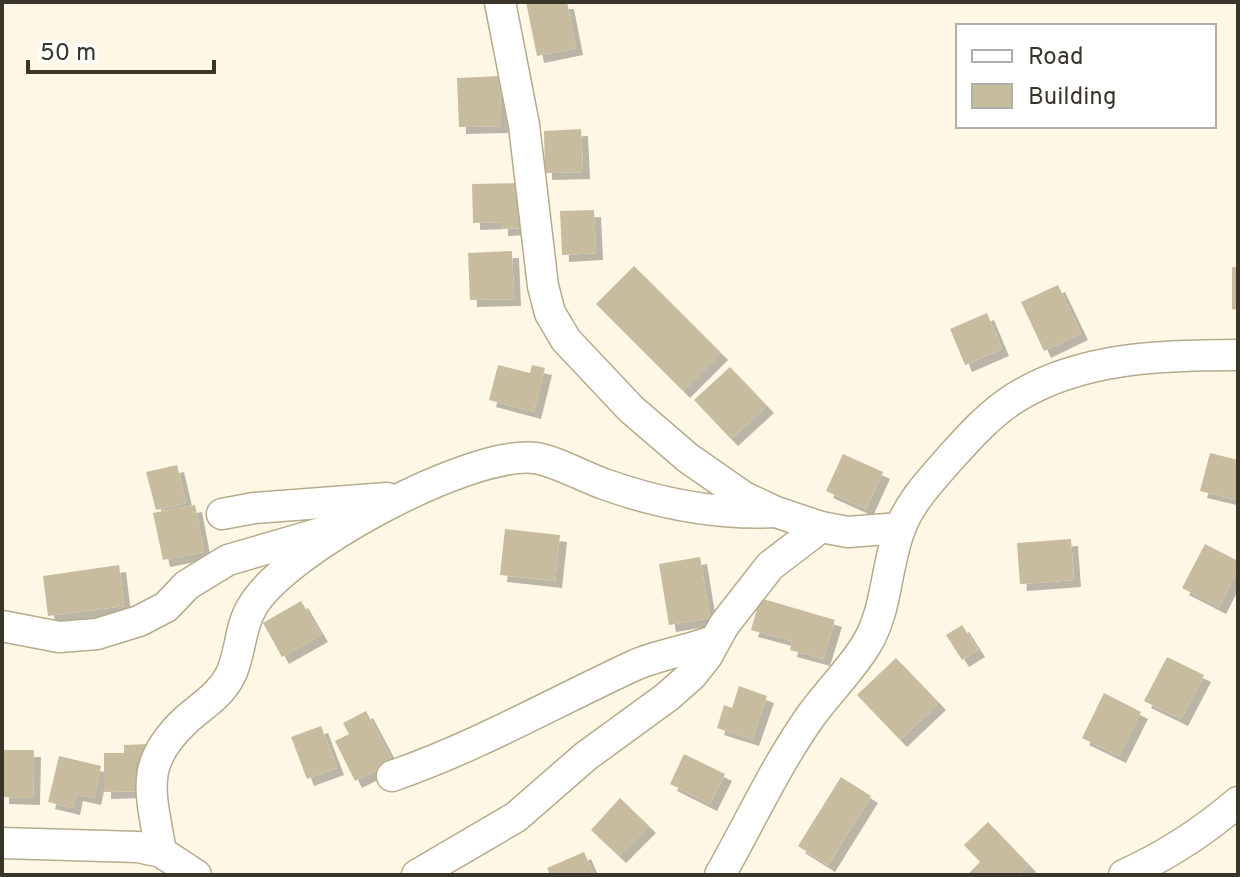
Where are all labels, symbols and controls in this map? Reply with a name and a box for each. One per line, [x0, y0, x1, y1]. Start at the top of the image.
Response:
scale bar [28, 24, 214, 74]
legend [956, 24, 1216, 128]
text: 50 m [40, 39, 96, 69]
text: Road [1028, 43, 1084, 73]
text: Building [1028, 83, 1117, 113]

